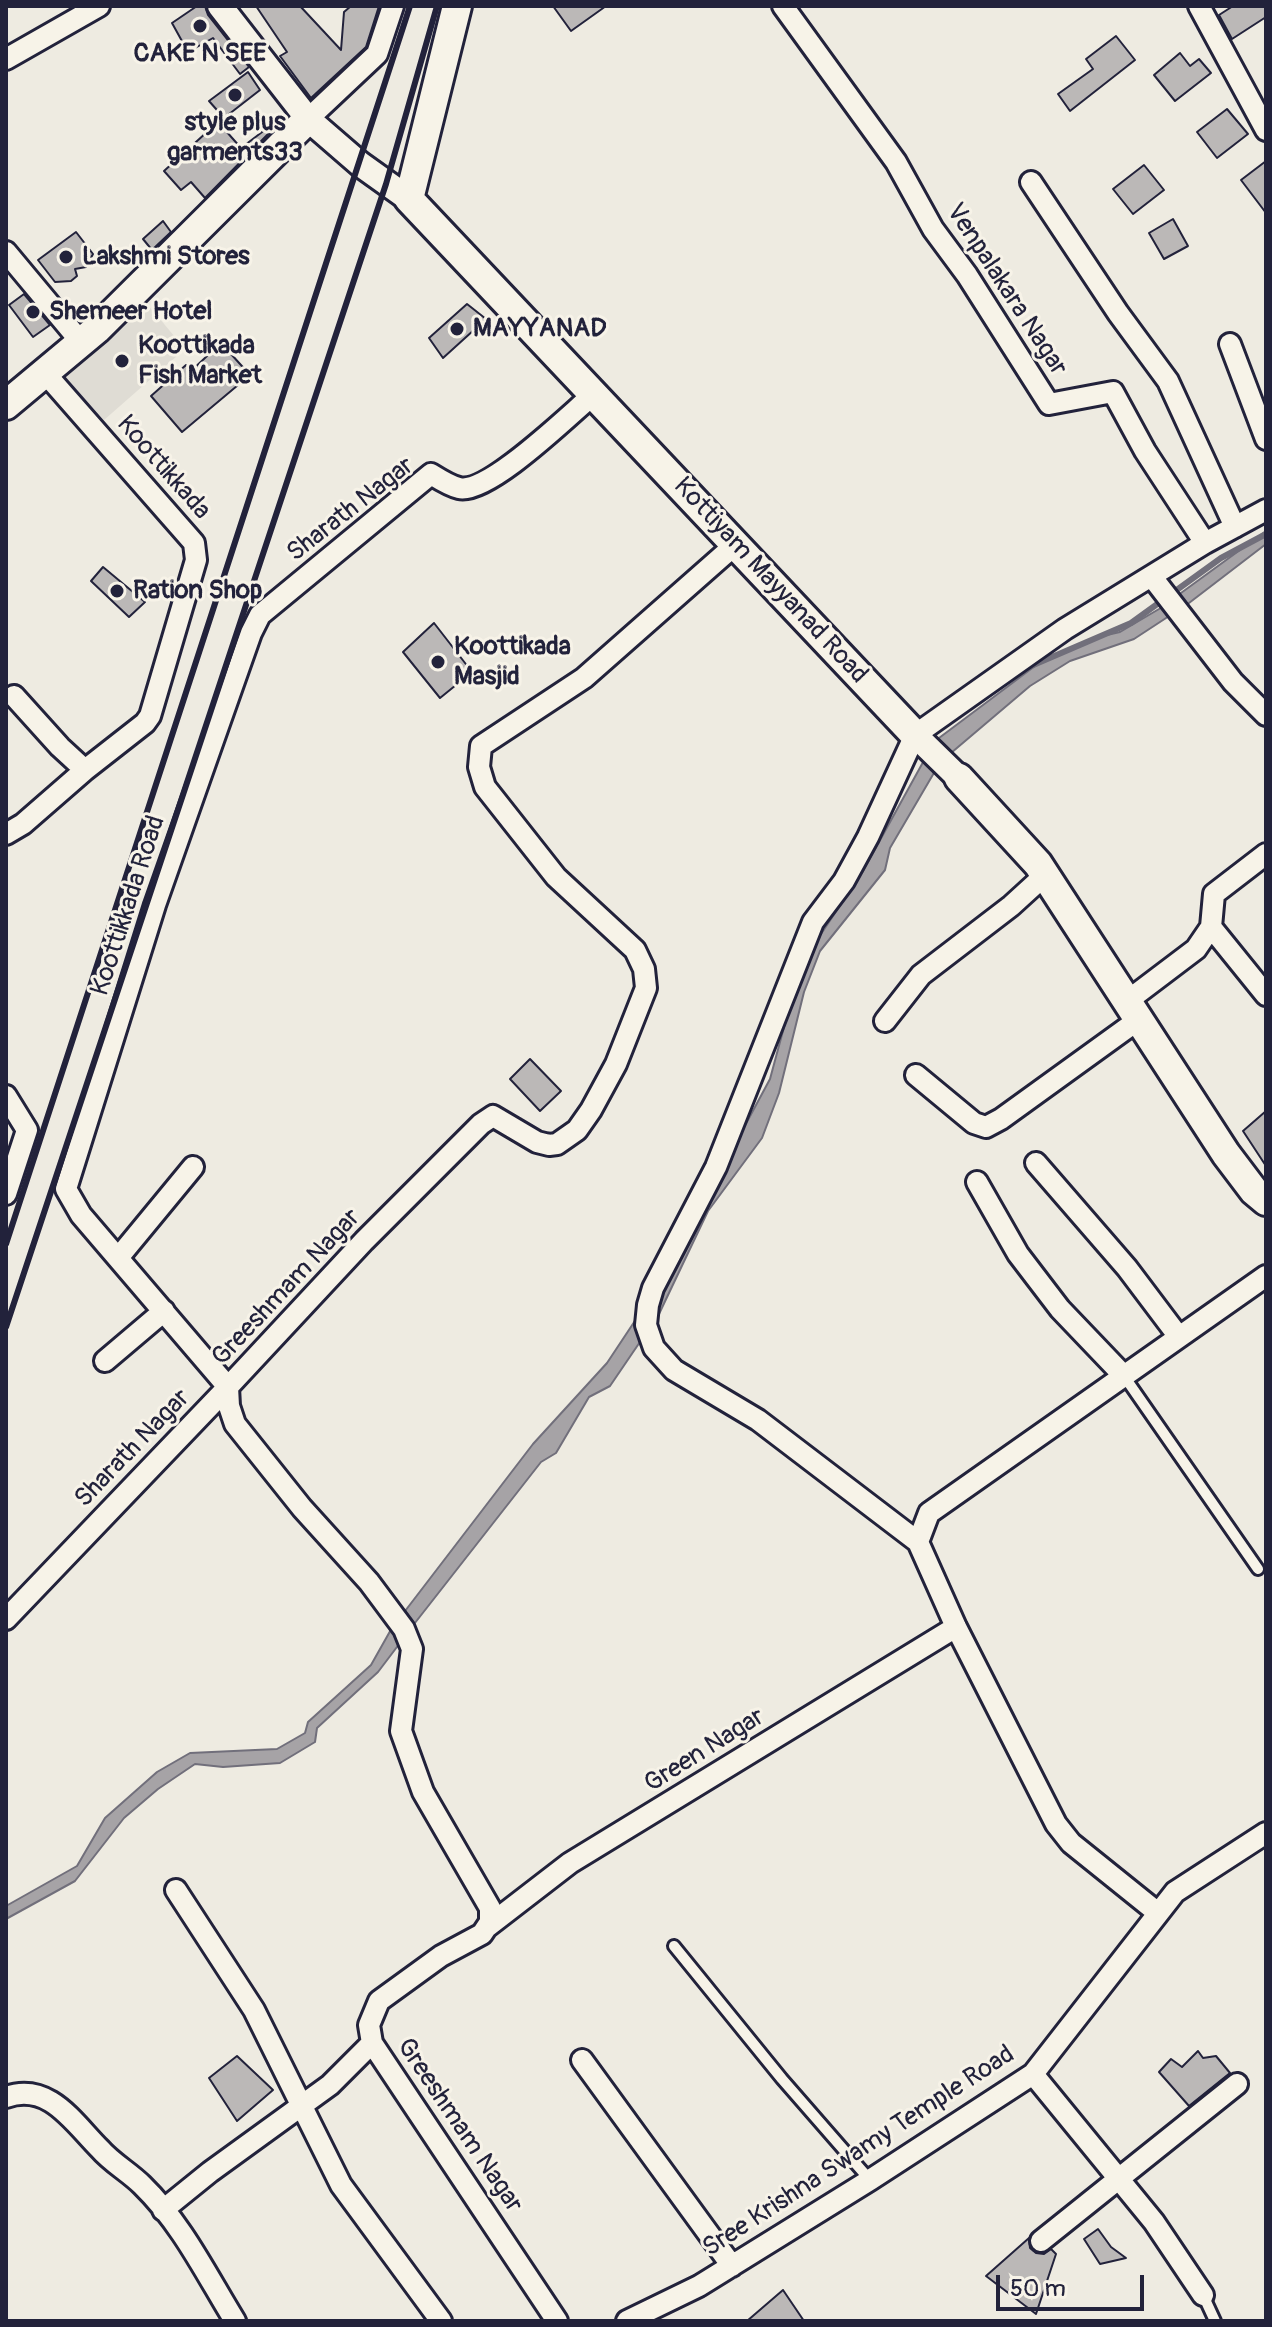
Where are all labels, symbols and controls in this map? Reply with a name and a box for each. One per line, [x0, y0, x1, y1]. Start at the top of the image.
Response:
marker: CAKE N SEE [191, 17, 209, 35]
place label: CAKE N SEE [133, 38, 267, 70]
marker: style plus garments33 [226, 86, 244, 104]
place label: style plus garments33 [167, 107, 303, 168]
street label: Venpalakara Nagar [939, 198, 1073, 382]
place label: Lakshmi Stores [82, 241, 250, 273]
marker: Lakshmi Stores [57, 248, 75, 266]
place label: Shemeer Hotel [49, 296, 212, 328]
marker: Shemeer Hotel [24, 303, 42, 321]
place label: MAYYANAD [473, 313, 606, 345]
marker: MAYYANAD [448, 320, 466, 338]
place label: Koottikada Fish Market [138, 330, 262, 392]
marker: Koottikada Fish Market [113, 352, 131, 370]
street label: Koottikkada [109, 410, 217, 526]
street label: Sharath Nagar [281, 451, 421, 569]
street label: Kottiyam Mayyanad Road [666, 471, 874, 691]
place label: Ration Shop [133, 575, 262, 607]
marker: Ration Shop [108, 582, 126, 600]
place label: Koottikada Masjid [454, 631, 571, 692]
marker: Koottikada Masjid [429, 653, 447, 671]
street label: Koottikkada Road [85, 812, 173, 1000]
street label: Greeshmam Nagar [206, 1203, 368, 1373]
street label: Sharath Nagar [69, 1383, 197, 1515]
street label: Green Nagar [639, 1702, 771, 1800]
street label: Greeshmam Nagar [389, 2033, 529, 2219]
street label: Sree Krishna Swamy Temple Road [697, 2040, 1021, 2264]
scale bar [1000, 2259, 1148, 2309]
text: 50 m [1010, 2274, 1066, 2303]

